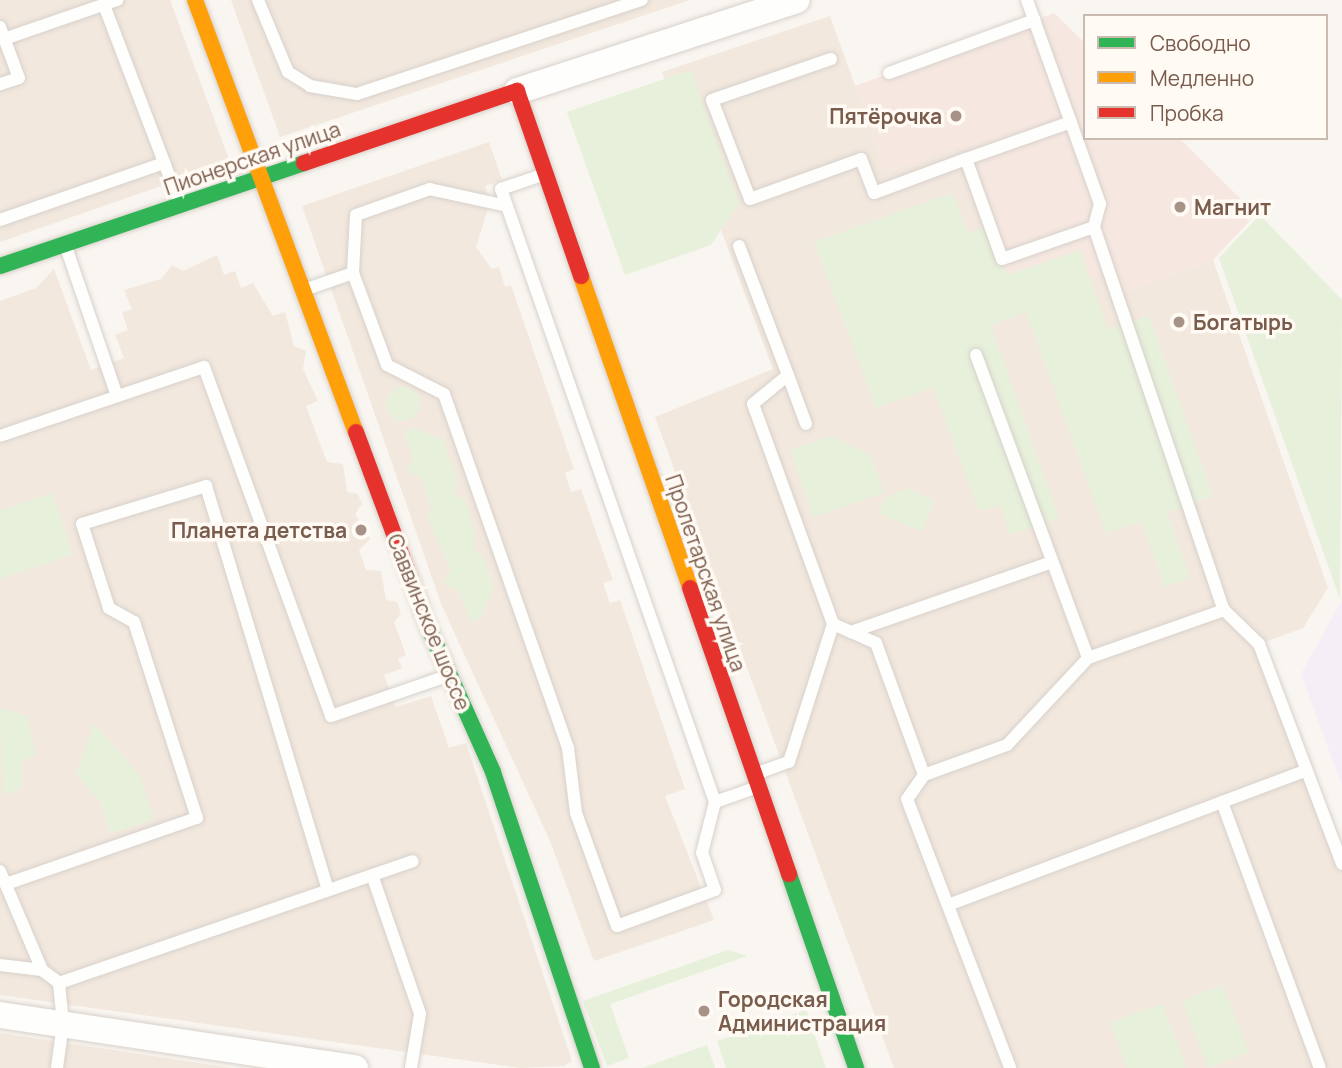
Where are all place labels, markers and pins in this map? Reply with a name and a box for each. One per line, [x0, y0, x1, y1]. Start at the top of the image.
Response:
place label: Пятёрочка [829, 103, 942, 129]
marker: Пятёрочка [948, 108, 964, 124]
place label: Магнит [1194, 194, 1271, 220]
marker: Магнит [1172, 199, 1188, 215]
place label: Богатырь [1193, 309, 1293, 335]
marker: Богатырь [1171, 314, 1187, 330]
place label: Планета детства [171, 517, 347, 543]
marker: Планета детства [353, 522, 369, 538]
place label: Городская Администрация [718, 986, 886, 1036]
marker: Городская Администрация [696, 1003, 712, 1019]

